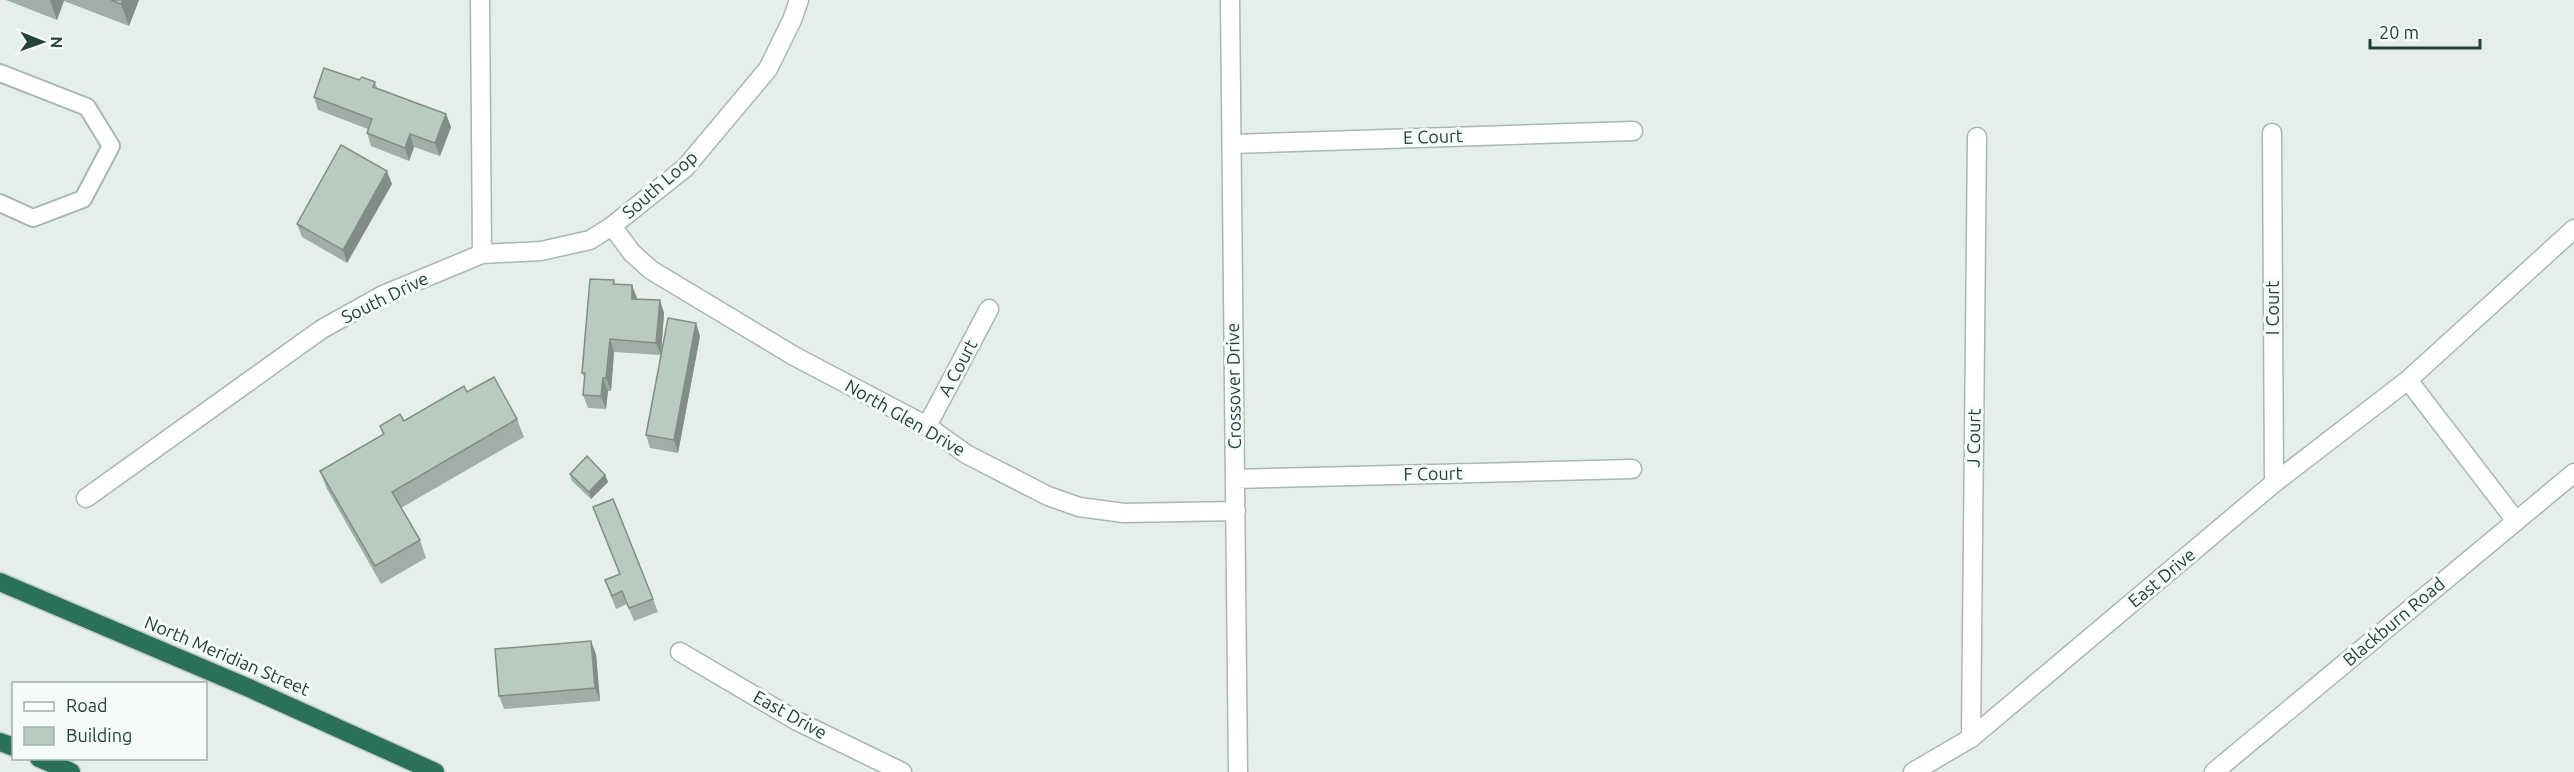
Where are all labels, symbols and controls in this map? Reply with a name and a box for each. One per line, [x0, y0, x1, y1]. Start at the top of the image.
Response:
north arrow [12, 12, 72, 72]
scale bar [2370, 12, 2480, 50]
text: 20 m [2379, 22, 2419, 42]
text: N [48, 36, 66, 48]
street label: E Court [1403, 125, 1463, 147]
street label: South Loop [618, 146, 701, 222]
street label: South Drive [338, 267, 431, 327]
street label: I Court [2262, 281, 2282, 335]
street label: Crossover Drive [1222, 323, 1244, 450]
street label: A Court [934, 336, 980, 399]
street label: North Glen Drive [842, 375, 969, 460]
street label: J Court [1962, 408, 1984, 468]
street label: F Court [1403, 462, 1463, 484]
street label: East Drive [2124, 544, 2199, 611]
street label: Blackburn Road [2339, 573, 2448, 670]
street label: North Meridian Street [142, 611, 313, 699]
legend [12, 682, 207, 760]
street label: East Drive [750, 686, 831, 742]
text: Road [66, 695, 108, 715]
text: Building [66, 725, 132, 745]

